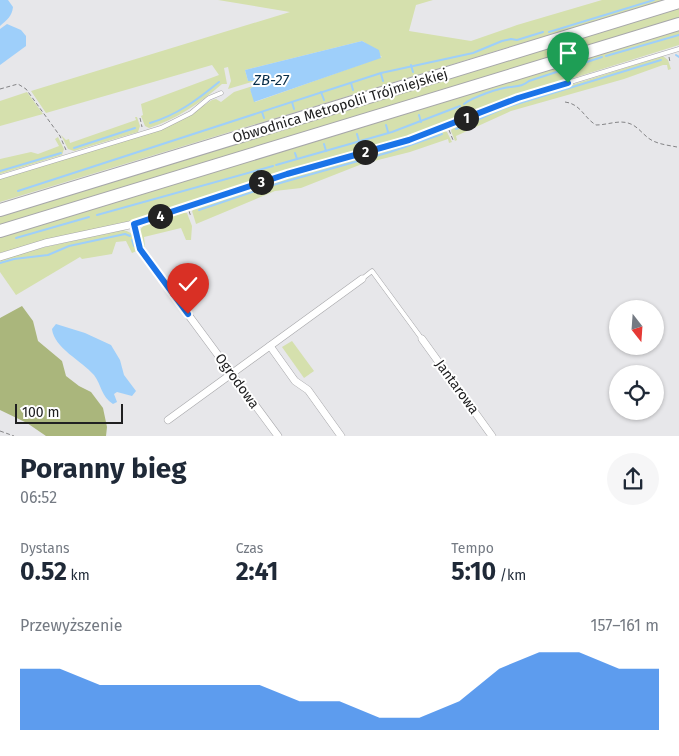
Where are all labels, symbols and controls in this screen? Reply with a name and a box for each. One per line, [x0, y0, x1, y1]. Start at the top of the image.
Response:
pin [547, 32, 589, 83]
icon: arrive [554, 39, 582, 67]
street label: Obwodnica Metropolii Trójmiejskiej [230, 65, 450, 147]
water label: ZB-27 [252, 71, 289, 89]
pin: 1 [454, 106, 478, 130]
text: 1 [463, 110, 470, 127]
pin: 2 [352, 140, 378, 164]
text: 2 [362, 144, 369, 161]
pin: 3 [248, 170, 274, 194]
text: 3 [258, 174, 265, 191]
pin: 4 [148, 204, 172, 228]
text: 4 [157, 208, 164, 225]
pin [167, 263, 209, 314]
icon: check [174, 270, 202, 298]
north arrow [609, 300, 664, 355]
map controls [609, 300, 664, 420]
street label: Ogrodowa [211, 350, 263, 412]
street label: Jantarowa [432, 356, 482, 418]
button: locate [609, 365, 664, 420]
scale bar [15, 401, 122, 424]
text: 100 m [22, 404, 59, 421]
text: Poranny bieg [20, 452, 187, 485]
button: share [607, 453, 659, 505]
text: 06:52 [20, 488, 57, 507]
text: Dystans [20, 540, 70, 557]
text: Czas [236, 540, 263, 557]
text: Tempo [451, 540, 494, 557]
text: 0.52 [20, 557, 67, 587]
text: 2:41 [236, 557, 278, 587]
text: 5:10 [451, 557, 496, 587]
text: km [67, 567, 90, 584]
text: /km [496, 567, 526, 584]
text: Przewyższenie [20, 616, 123, 635]
text: 157–161 m [591, 616, 659, 635]

